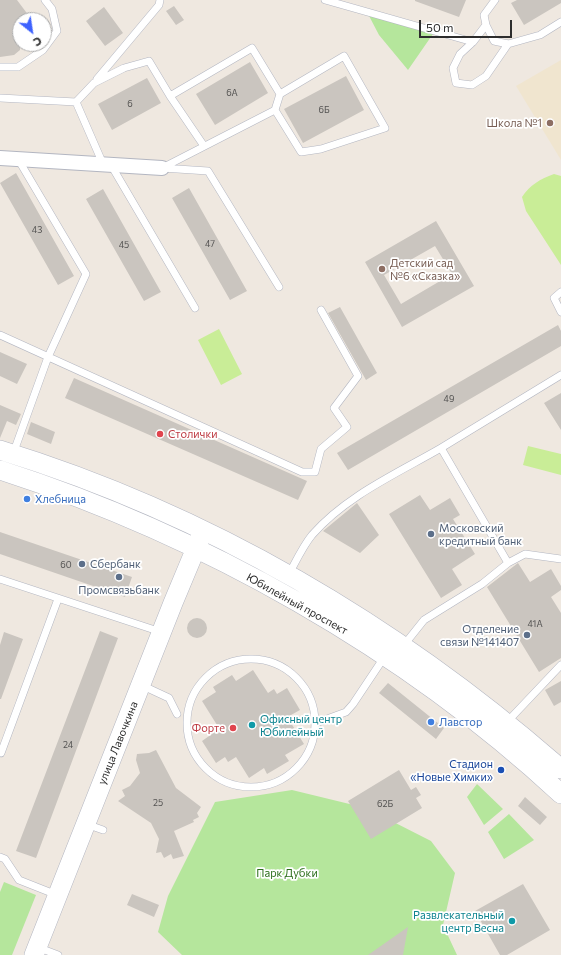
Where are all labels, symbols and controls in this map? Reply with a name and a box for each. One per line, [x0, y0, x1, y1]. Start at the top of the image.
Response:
north arrow [12, 12, 52, 52]
scale bar [421, 12, 514, 38]
text: 50 m [426, 20, 454, 34]
text: С [31, 34, 44, 49]
house number: 6А [226, 88, 238, 98]
house number: 6 [127, 99, 133, 109]
house number: 6Б [318, 105, 330, 115]
place label: Школа №1 [487, 116, 542, 130]
marker: Школа №1 [545, 118, 555, 128]
house number: 43 [32, 225, 42, 235]
house number: 47 [205, 239, 215, 249]
house number: 45 [119, 240, 129, 250]
place label: Детский сад №6 «Сказка» [390, 256, 460, 282]
marker: Детский сад №6 «Сказка» [377, 264, 387, 274]
house number: 49 [444, 394, 454, 404]
place label: Столички [168, 427, 218, 441]
marker: Столички [155, 429, 165, 439]
place label: Хлебница [35, 492, 86, 506]
marker: Хлебница [22, 494, 32, 504]
place label: Московский кредитный банк [439, 521, 522, 547]
marker: Московский кредитный банк [426, 529, 436, 539]
place label: Сбербанк [90, 557, 141, 571]
marker: Сбербанк [77, 559, 87, 569]
house number: 60 [60, 560, 72, 570]
street label: Юбилейный проспект [244, 571, 350, 637]
marker: Промсвязьбанк [114, 572, 124, 582]
place label: Промсвязьбанк [78, 583, 160, 597]
house number: 41А [527, 619, 543, 629]
place label: Отделение связи №141407 [440, 622, 519, 648]
marker: Отделение связи №141407 [522, 630, 532, 640]
street label: улица Лавочкина [95, 699, 141, 787]
place label: Офисный центр Юбилейный [260, 712, 342, 738]
place label: Лавстор [439, 715, 482, 729]
marker: Лавстор [426, 717, 436, 727]
marker: Офисный центр Юбилейный [247, 720, 257, 730]
place label: Форте [192, 721, 225, 735]
marker: Форте [228, 723, 238, 733]
house number: 24 [63, 740, 73, 750]
place label: Стадион «Новые Химки» [410, 757, 493, 783]
marker: Стадион «Новые Химки» [496, 765, 506, 775]
house number: 25 [153, 798, 163, 808]
house number: 62Б [377, 799, 393, 809]
park label: Парк Дубки [256, 866, 318, 880]
place label: Развлекательный центр Весна [413, 908, 504, 934]
marker: Развлекательный центр Весна [507, 916, 517, 926]

